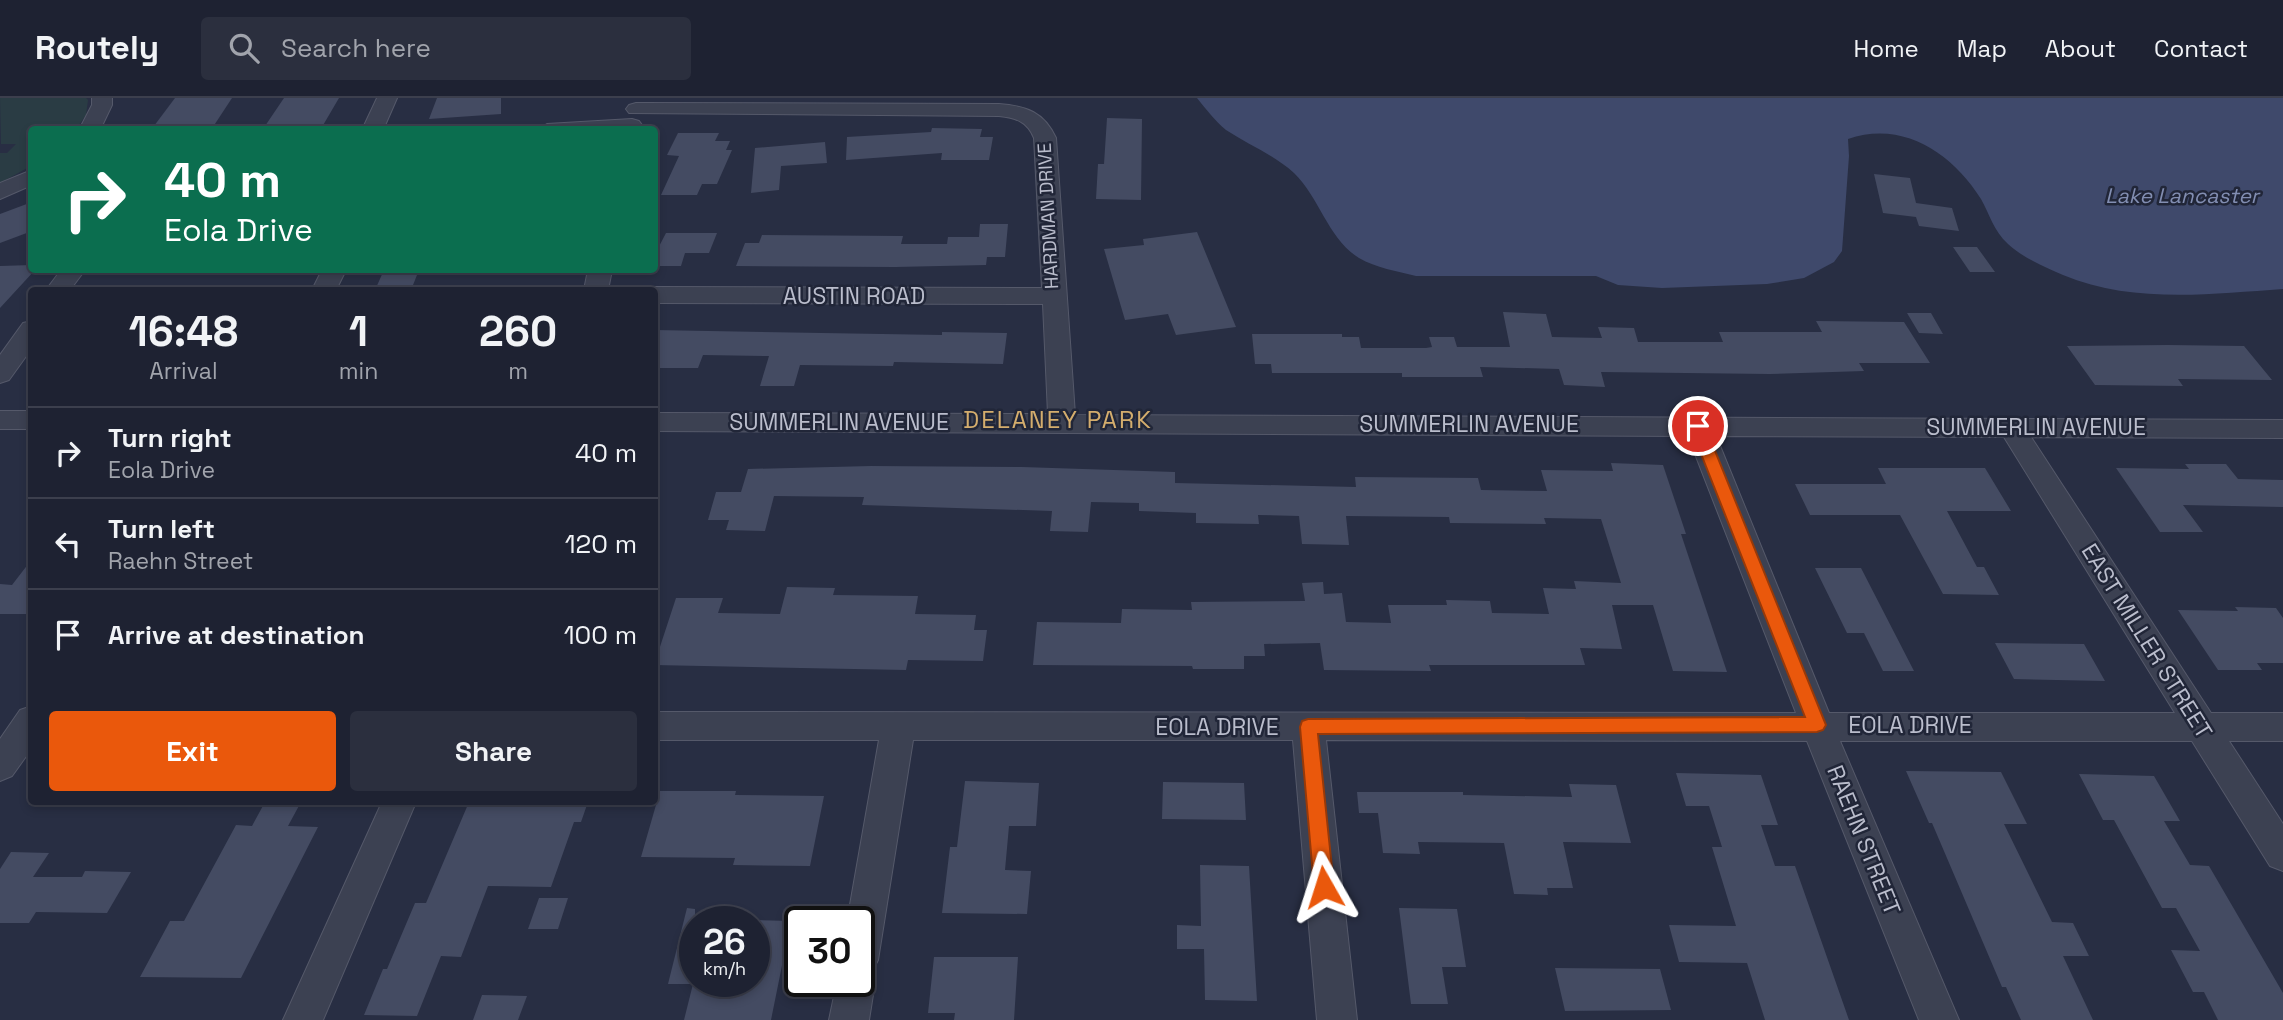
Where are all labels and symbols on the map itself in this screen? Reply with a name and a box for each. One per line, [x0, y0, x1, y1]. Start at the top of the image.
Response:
street label: HARDMAN DRIVE [1032, 142, 1064, 290]
water label: Lake Lancaster [2105, 182, 2261, 209]
street label: AUSTIN ROAD [783, 281, 925, 311]
pin [1668, 396, 1728, 456]
district label: DELANEY PARK [963, 404, 1153, 435]
street label: SUMMERLIN AVENUE [729, 407, 949, 437]
street label: SUMMERLIN AVENUE [1359, 409, 1579, 439]
street label: SUMMERLIN AVENUE [1926, 412, 2146, 442]
street label: EAST MILLER STREET [2075, 538, 2219, 744]
street label: EOLA DRIVE [1848, 710, 1972, 740]
street label: EOLA DRIVE [1155, 712, 1279, 742]
street label: RAEHN STREET [1820, 761, 1908, 919]
position arrow [1287, 850, 1361, 924]
speed limit sign: 30 [784, 906, 875, 997]

